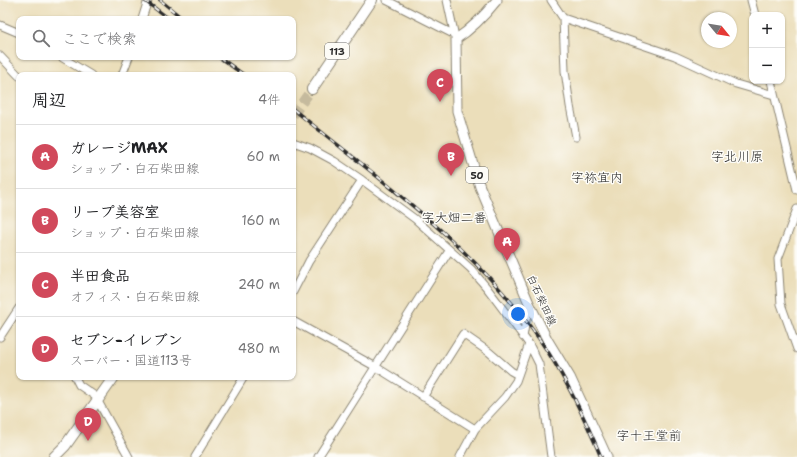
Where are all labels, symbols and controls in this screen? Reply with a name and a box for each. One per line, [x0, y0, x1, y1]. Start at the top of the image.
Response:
north arrow [701, 12, 737, 48]
map controls [749, 12, 785, 84]
button: + [749, 12, 785, 48]
search box [16, 16, 296, 60]
icon: search [30, 27, 52, 49]
text: ここで検索 [62, 29, 137, 49]
road number: 113 [325, 43, 349, 59]
button: − [749, 48, 785, 84]
pin: C [427, 69, 453, 102]
text: 周辺 [32, 89, 66, 111]
text: 4件 [258, 91, 280, 108]
text: ガレージMAX [70, 138, 168, 158]
pin: B [438, 143, 464, 176]
text: A [40, 148, 50, 165]
text: 60 m [247, 148, 280, 165]
district label: 字北川原 [711, 148, 763, 165]
text: ショップ · 白石柴田線 [70, 160, 199, 177]
road number: 50 [466, 167, 488, 183]
district label: 字祢宜内 [571, 169, 623, 186]
text: リープ美容室 [70, 202, 159, 222]
district label: 字大畑二番 [421, 209, 487, 226]
text: B [41, 212, 49, 229]
text: 160 m [242, 212, 280, 229]
text: ショップ · 白石柴田線 [70, 224, 199, 241]
pin: A [494, 228, 520, 261]
text: 半田食品 [70, 266, 130, 286]
street label: 白石柴田線 [523, 272, 560, 328]
text: C [41, 276, 49, 293]
text: 240 m [238, 276, 280, 293]
text: オフィス · 白石柴田線 [70, 288, 200, 305]
your location [508, 304, 528, 324]
text: セブン-イレブン [70, 330, 183, 350]
text: D [40, 340, 50, 357]
text: 480 m [238, 340, 280, 357]
text: スーパー · 国道113号 [70, 352, 192, 369]
pin: D [75, 408, 101, 441]
district label: 字十王堂前 [616, 427, 682, 444]

